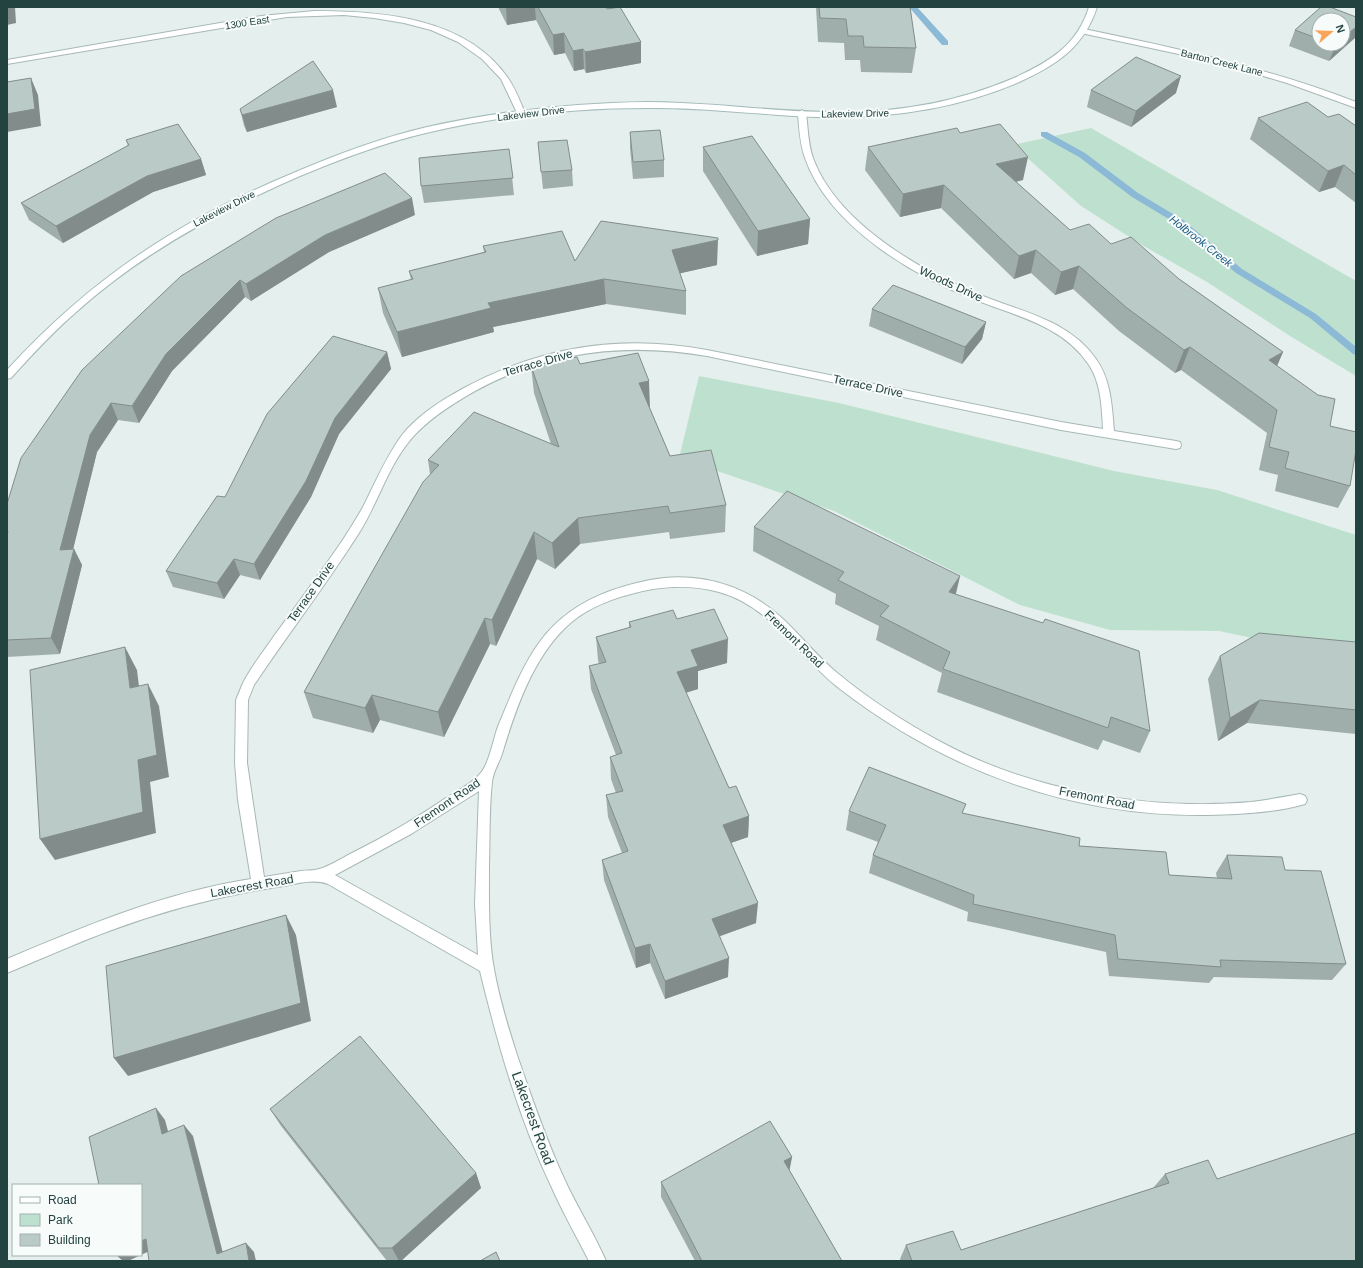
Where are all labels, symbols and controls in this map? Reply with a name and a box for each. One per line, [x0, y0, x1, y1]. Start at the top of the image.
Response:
north arrow [1311, 12, 1351, 52]
street label: 1300 East [224, 14, 270, 31]
text: N [1333, 23, 1347, 35]
street label: Barton Creek Lane [1180, 47, 1264, 78]
street label: Lakeview Drive [497, 104, 566, 123]
street label: Lakeview Drive [821, 107, 889, 120]
street label: Lakeview Drive [192, 188, 257, 229]
water label: Holbrook Creek [1167, 213, 1235, 270]
street label: Woods Drive [917, 263, 985, 305]
street label: Terrace Drive [502, 346, 575, 380]
street label: Terrace Drive [832, 372, 905, 400]
street label: Terrace Drive [285, 558, 337, 625]
street label: Fremont Road [762, 607, 826, 671]
street label: Fremont Road [411, 776, 483, 830]
street label: Fremont Road [1058, 784, 1136, 812]
street label: Lakecrest Road [209, 872, 295, 900]
street label: Lakecrest Road [509, 1069, 557, 1167]
legend [12, 1184, 142, 1256]
text: Road [48, 1193, 77, 1207]
text: Park [48, 1213, 74, 1227]
text: Building [48, 1233, 91, 1247]

